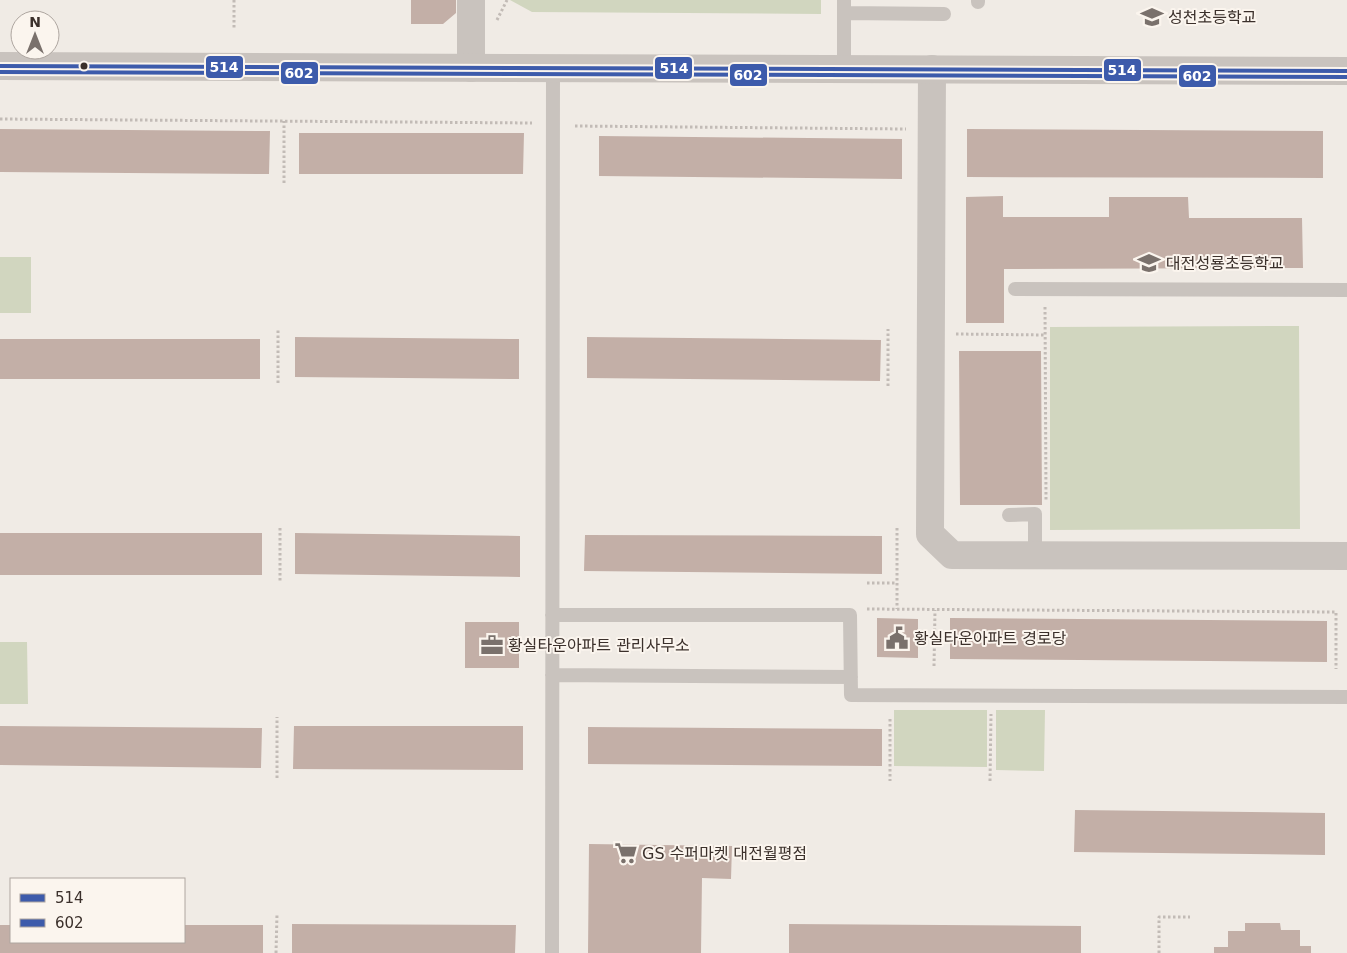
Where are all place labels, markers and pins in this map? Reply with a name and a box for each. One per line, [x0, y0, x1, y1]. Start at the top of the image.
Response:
school or university icon: 성천초등학교 [1139, 4, 1165, 30]
place label: 성천초등학교 [1168, 8, 1256, 27]
unlabelled marker [79, 61, 89, 71]
school or university icon: 대전성룡초등학교 [1136, 250, 1162, 276]
place label: 대전성룡초등학교 [1166, 254, 1284, 273]
public building icon: 황실타운아파트 경로당 [884, 625, 910, 651]
place label: 황실타운아파트 경로당 [914, 629, 1067, 648]
office icon: 황실타운아파트 관리사무소 [479, 632, 505, 658]
place label: 황실타운아파트 관리사무소 [508, 636, 690, 655]
supermarket icon: GS 수퍼마켓 대전월평점 [613, 840, 639, 866]
place label: GS 수퍼마켓 대전월평점 [642, 844, 807, 863]

